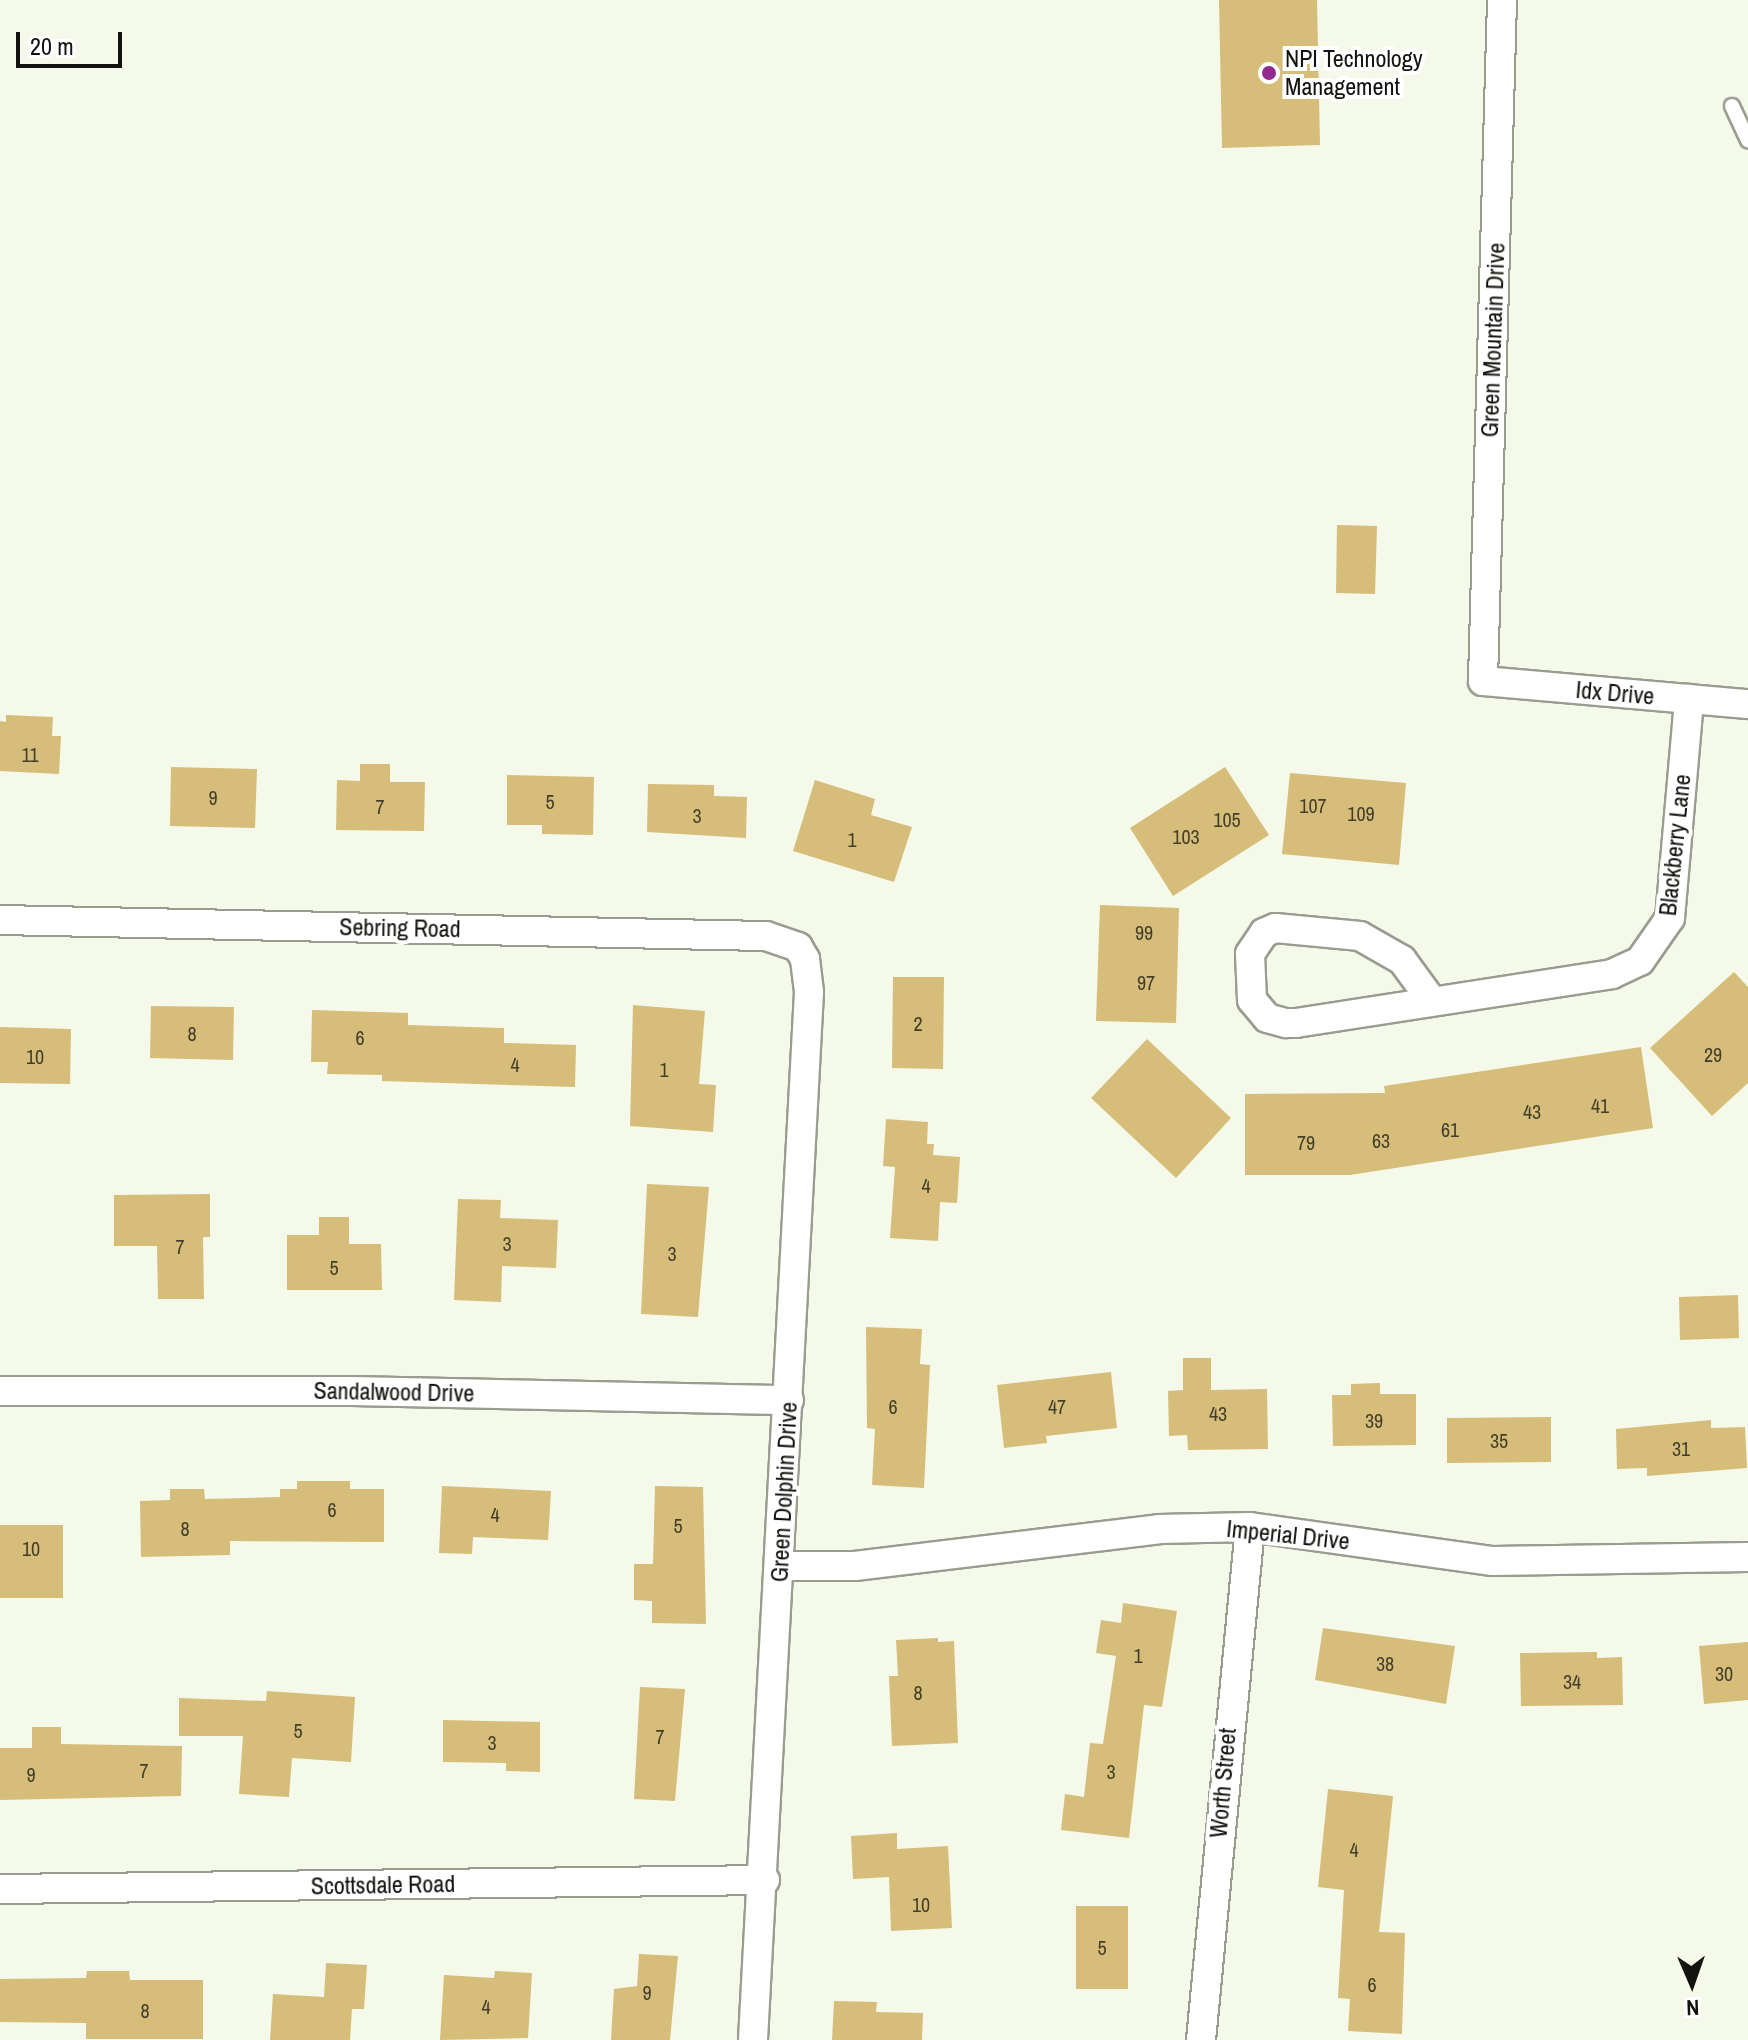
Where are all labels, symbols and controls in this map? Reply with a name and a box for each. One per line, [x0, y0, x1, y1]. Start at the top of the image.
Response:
scale bar [20, 16, 126, 66]
text: 20 m [30, 30, 74, 62]
place label: NPI Technology Management [1285, 45, 1423, 101]
marker: NPI Technology Management [1260, 64, 1278, 82]
street label: Green Mountain Drive [1475, 242, 1511, 438]
street label: Idx Drive [1575, 675, 1655, 711]
house number: 11 [21, 742, 39, 766]
street label: Blackberry Lane [1653, 773, 1697, 917]
house number: 9 [208, 785, 218, 809]
house number: 5 [545, 789, 555, 813]
house number: 107 [1299, 793, 1327, 817]
house number: 7 [375, 794, 385, 818]
house number: 109 [1347, 801, 1375, 825]
house number: 3 [692, 803, 702, 827]
house number: 105 [1213, 807, 1241, 831]
house number: 103 [1172, 824, 1200, 848]
house number: 1 [847, 827, 857, 851]
street label: Sebring Road [339, 913, 461, 943]
house number: 99 [1135, 920, 1153, 944]
house number: 97 [1137, 970, 1155, 994]
house number: 2 [913, 1011, 923, 1035]
house number: 8 [187, 1021, 197, 1045]
house number: 6 [355, 1025, 365, 1049]
house number: 29 [1704, 1042, 1722, 1066]
house number: 10 [26, 1044, 44, 1068]
house number: 4 [510, 1052, 520, 1076]
house number: 1 [659, 1057, 669, 1081]
house number: 41 [1591, 1093, 1609, 1117]
house number: 43 [1523, 1099, 1541, 1123]
house number: 61 [1441, 1117, 1459, 1141]
house number: 63 [1372, 1128, 1390, 1152]
house number: 79 [1297, 1130, 1315, 1154]
house number: 4 [921, 1173, 931, 1197]
house number: 3 [502, 1231, 512, 1255]
house number: 7 [175, 1234, 185, 1258]
house number: 3 [667, 1241, 677, 1265]
house number: 5 [329, 1255, 339, 1279]
street label: Sandalwood Drive [313, 1376, 475, 1408]
house number: 6 [888, 1394, 898, 1418]
house number: 47 [1048, 1394, 1066, 1418]
street label: Green Dolphin Drive [765, 1401, 803, 1583]
house number: 43 [1209, 1401, 1227, 1425]
house number: 39 [1365, 1408, 1383, 1432]
house number: 35 [1490, 1428, 1508, 1452]
house number: 31 [1672, 1436, 1690, 1460]
house number: 6 [327, 1497, 337, 1521]
house number: 4 [490, 1502, 500, 1526]
house number: 5 [673, 1513, 683, 1537]
street label: Imperial Drive [1225, 1514, 1351, 1556]
house number: 8 [180, 1516, 190, 1540]
house number: 10 [22, 1536, 40, 1560]
house number: 1 [1133, 1643, 1143, 1667]
house number: 38 [1376, 1651, 1394, 1675]
house number: 30 [1715, 1661, 1733, 1685]
house number: 34 [1563, 1669, 1581, 1693]
house number: 8 [913, 1680, 923, 1704]
house number: 5 [293, 1718, 303, 1742]
house number: 7 [655, 1724, 665, 1748]
street label: Worth Street [1204, 1727, 1242, 1839]
house number: 3 [487, 1730, 497, 1754]
house number: 7 [139, 1758, 149, 1782]
house number: 3 [1106, 1759, 1116, 1783]
house number: 9 [26, 1762, 36, 1786]
house number: 4 [1349, 1837, 1359, 1861]
street label: Scottsdale Road [311, 1869, 455, 1901]
house number: 10 [912, 1892, 930, 1916]
house number: 5 [1097, 1935, 1107, 1959]
north arrow [1652, 1944, 1732, 2024]
house number: 6 [1367, 1972, 1377, 1996]
house number: 9 [642, 1980, 652, 2004]
text: N [1686, 1993, 1700, 2023]
house number: 4 [481, 1994, 491, 2018]
house number: 8 [140, 1998, 150, 2022]

